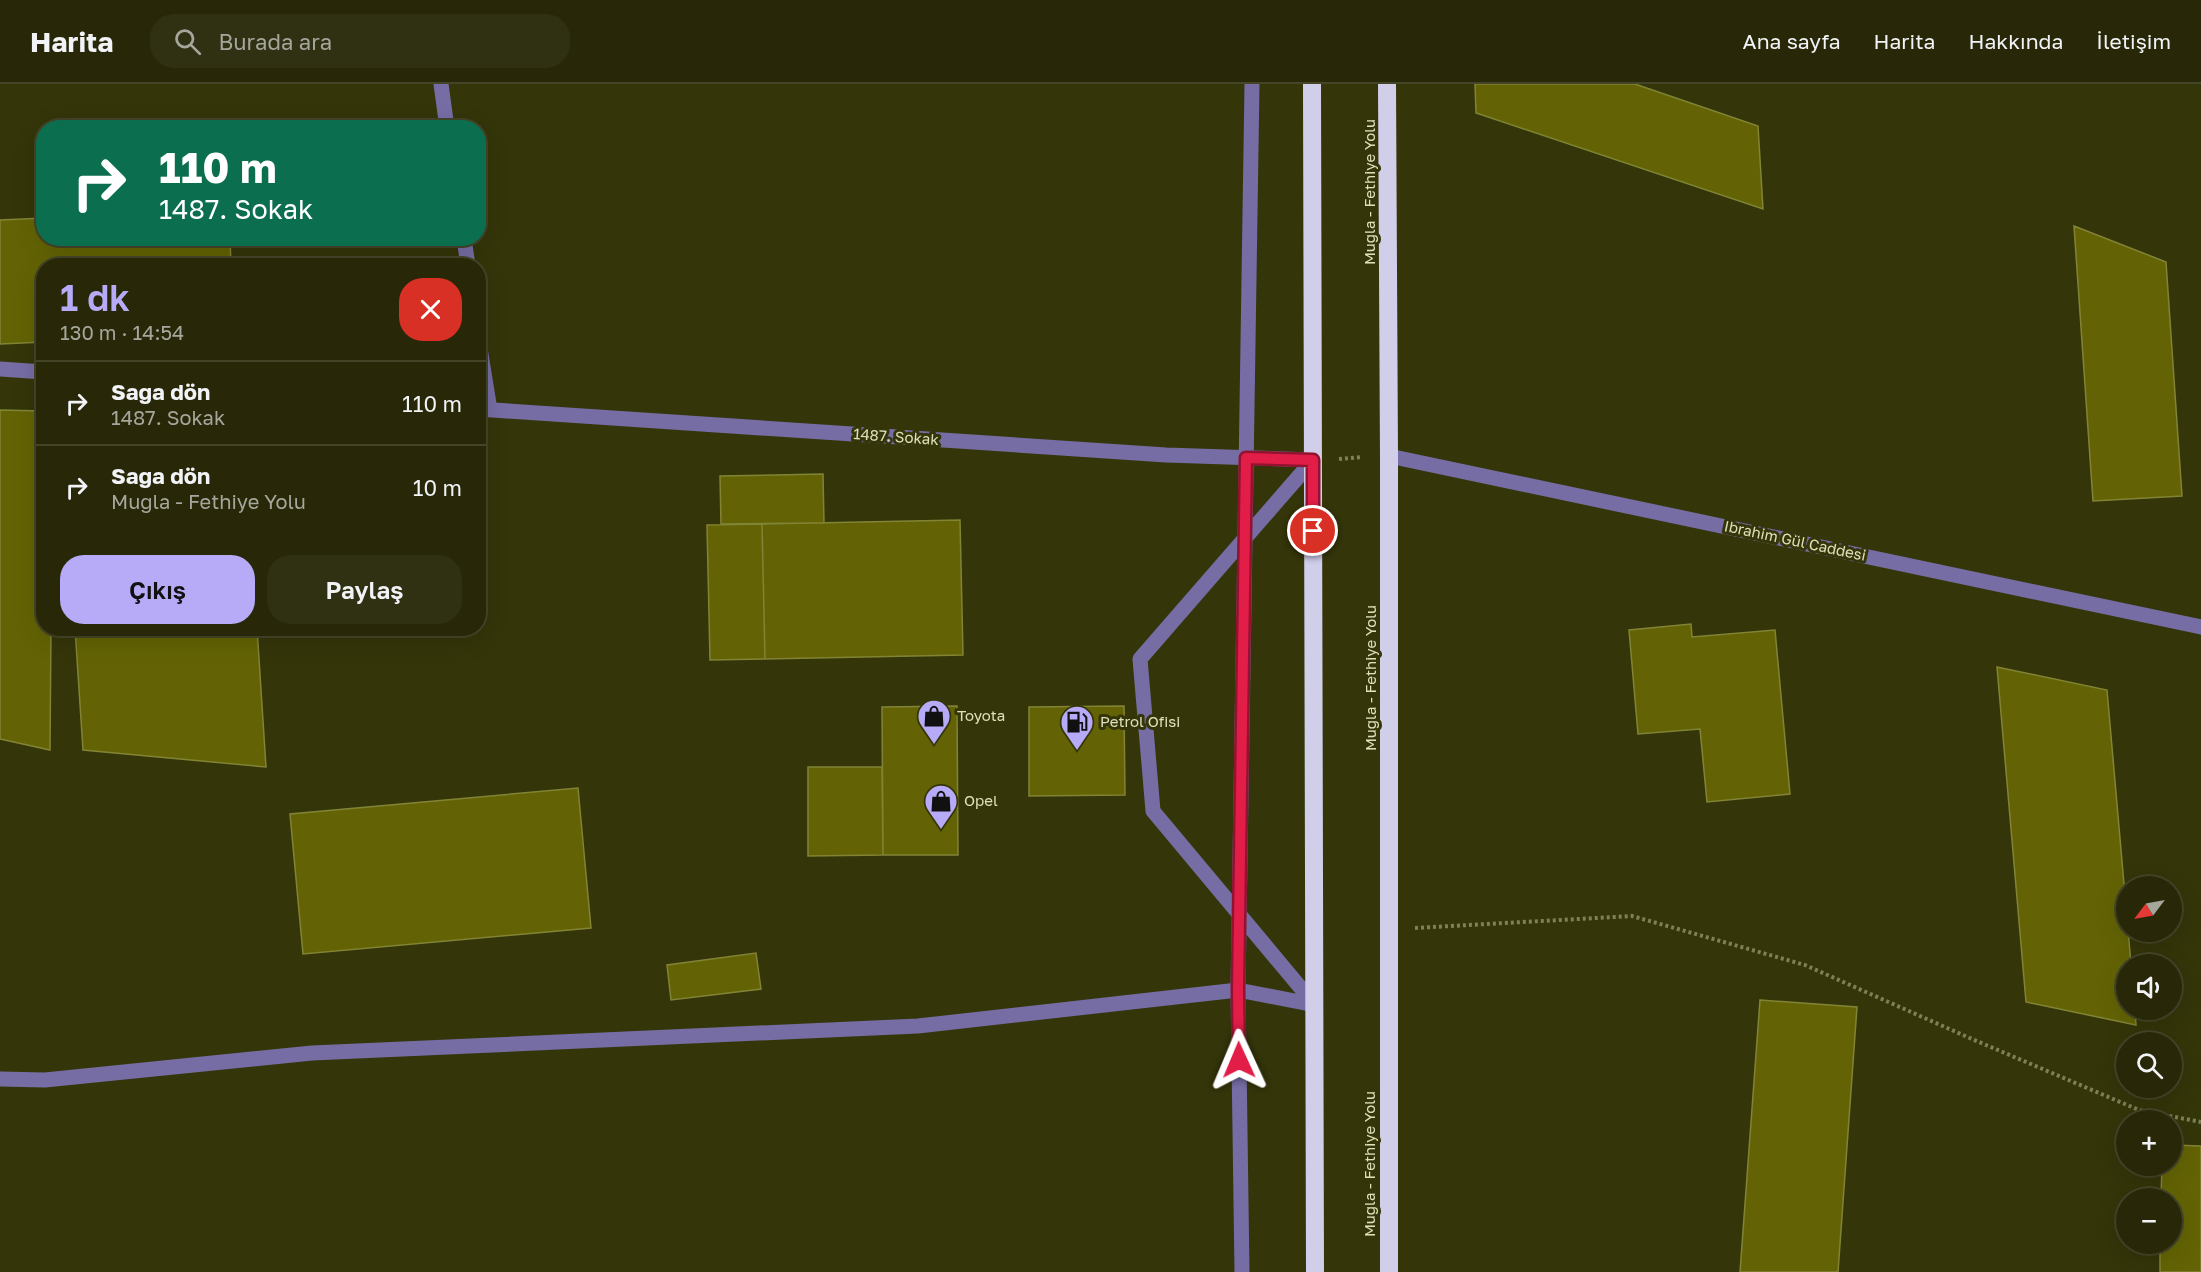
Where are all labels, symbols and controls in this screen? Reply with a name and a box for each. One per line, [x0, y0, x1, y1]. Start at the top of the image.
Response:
search box [150, 14, 570, 68]
text: Harita [30, 25, 114, 58]
icon: search [171, 25, 204, 58]
text: Burada ara [219, 28, 332, 55]
text: Ana sayfa [1743, 28, 1841, 54]
text: Harita [1874, 28, 1935, 54]
text: Hakkında [1968, 28, 2063, 54]
text: İletişim [2096, 28, 2171, 54]
street label: Muğla - Fethiye Yolu [1360, 119, 1378, 265]
text: 110 m [159, 142, 277, 192]
icon: right [60, 144, 138, 222]
text: 1487. Sokak [159, 193, 313, 225]
text: 1 dk [60, 276, 130, 319]
button: close [399, 278, 462, 341]
text: 130 m · 14:54 [60, 320, 184, 344]
text: Sağa dön [111, 378, 210, 405]
icon: right [60, 387, 93, 420]
text: 110 m [402, 390, 462, 417]
text: 1487. Sokak [111, 405, 225, 429]
street label: 1487. Sokak [853, 424, 940, 448]
text: Sağa dön [111, 462, 210, 489]
icon: right [60, 471, 93, 504]
text: 10 m [413, 474, 462, 501]
text: Muğla - Fethiye Yolu [111, 489, 306, 513]
pin [1287, 505, 1338, 556]
icon: arrive [1296, 514, 1329, 547]
street label: Ibrahim Gül Caddesi [1723, 516, 1868, 564]
button: Çıkış [60, 555, 255, 624]
button: Paylaş [267, 555, 462, 624]
street label: Muğla - Fethiye Yolu [1361, 605, 1379, 751]
shop icon: Toyota [916, 698, 952, 745]
fuel station icon: Petrol Ofisi [1059, 704, 1095, 751]
place label: Toyota [957, 706, 1005, 724]
place label: Petrol Ofisi [1100, 712, 1180, 730]
shop icon: Opel [923, 783, 959, 830]
place label: Opel [964, 791, 998, 809]
north arrow [2116, 876, 2182, 942]
map controls [2116, 876, 2182, 1254]
button: sound [2116, 954, 2182, 1020]
position arrow [1207, 1028, 1271, 1092]
button: search [2116, 1032, 2182, 1098]
street label: Muğla - Fethiye Yolu [1360, 1091, 1378, 1237]
button: + [2116, 1110, 2182, 1176]
button: − [2116, 1188, 2182, 1254]

